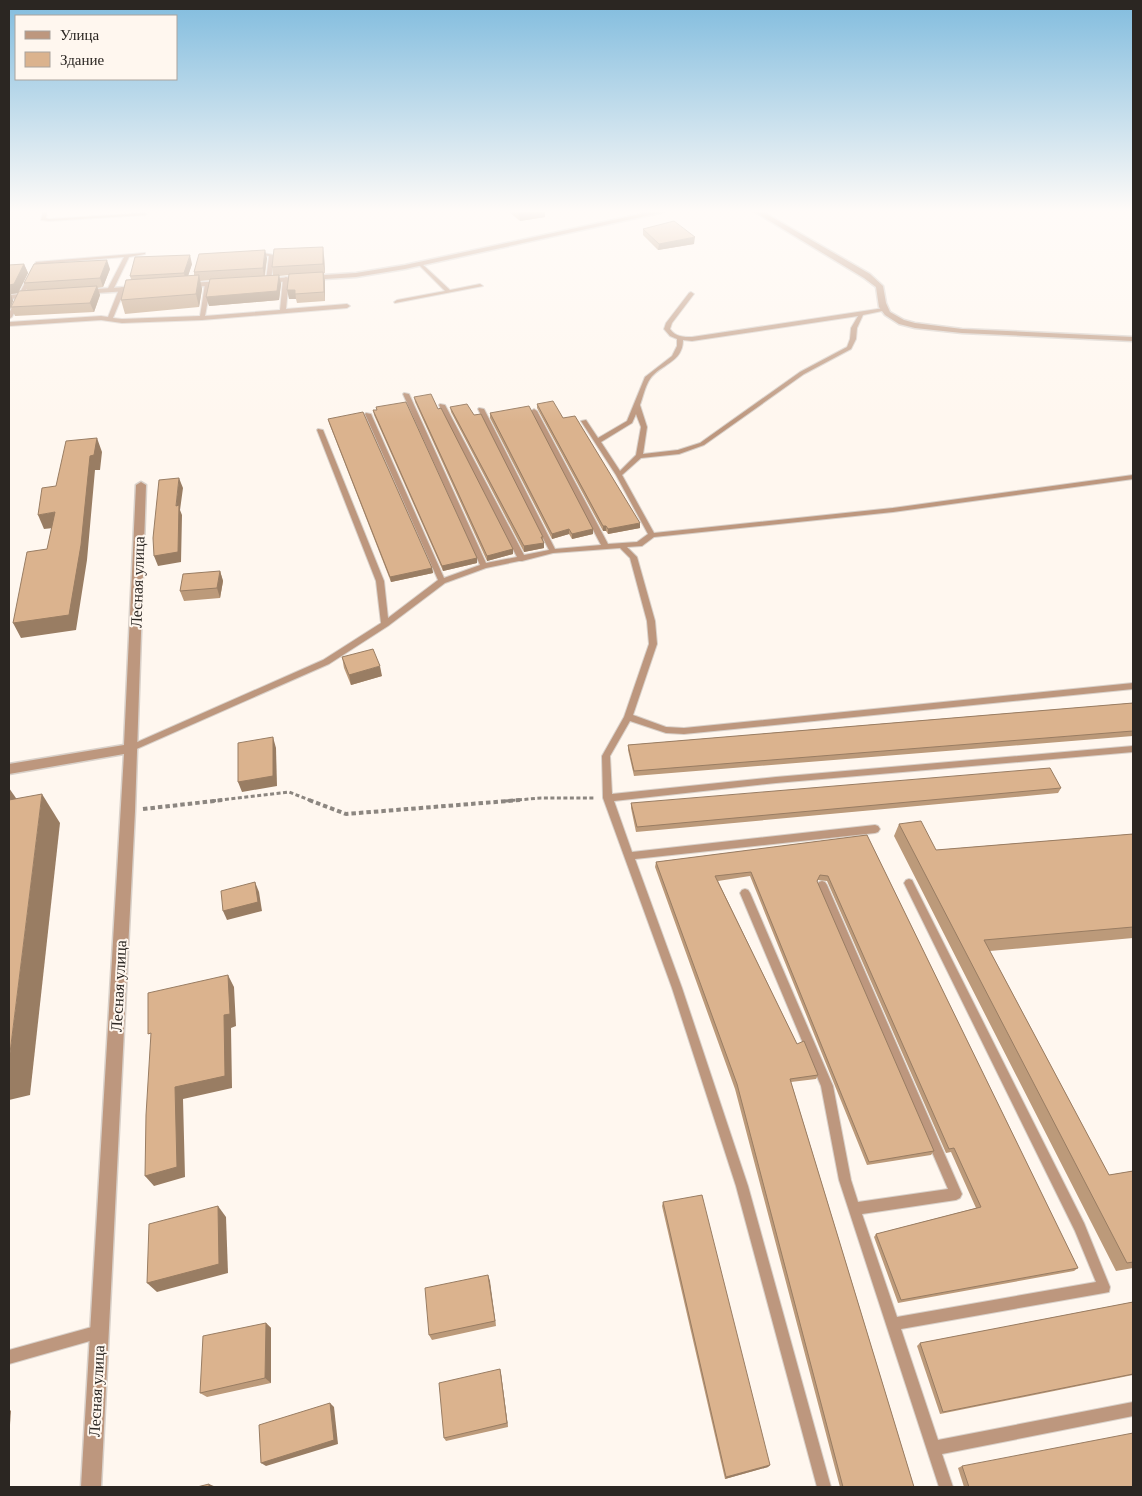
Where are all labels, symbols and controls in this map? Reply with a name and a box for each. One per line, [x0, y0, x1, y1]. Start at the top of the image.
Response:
legend [15, 15, 178, 80]
text: Улица [60, 27, 99, 43]
text: Здание [60, 52, 104, 68]
street label: Лесная улица [127, 536, 149, 628]
street label: Лесная улица [108, 940, 130, 1032]
street label: Лесная улица [86, 1345, 108, 1437]

